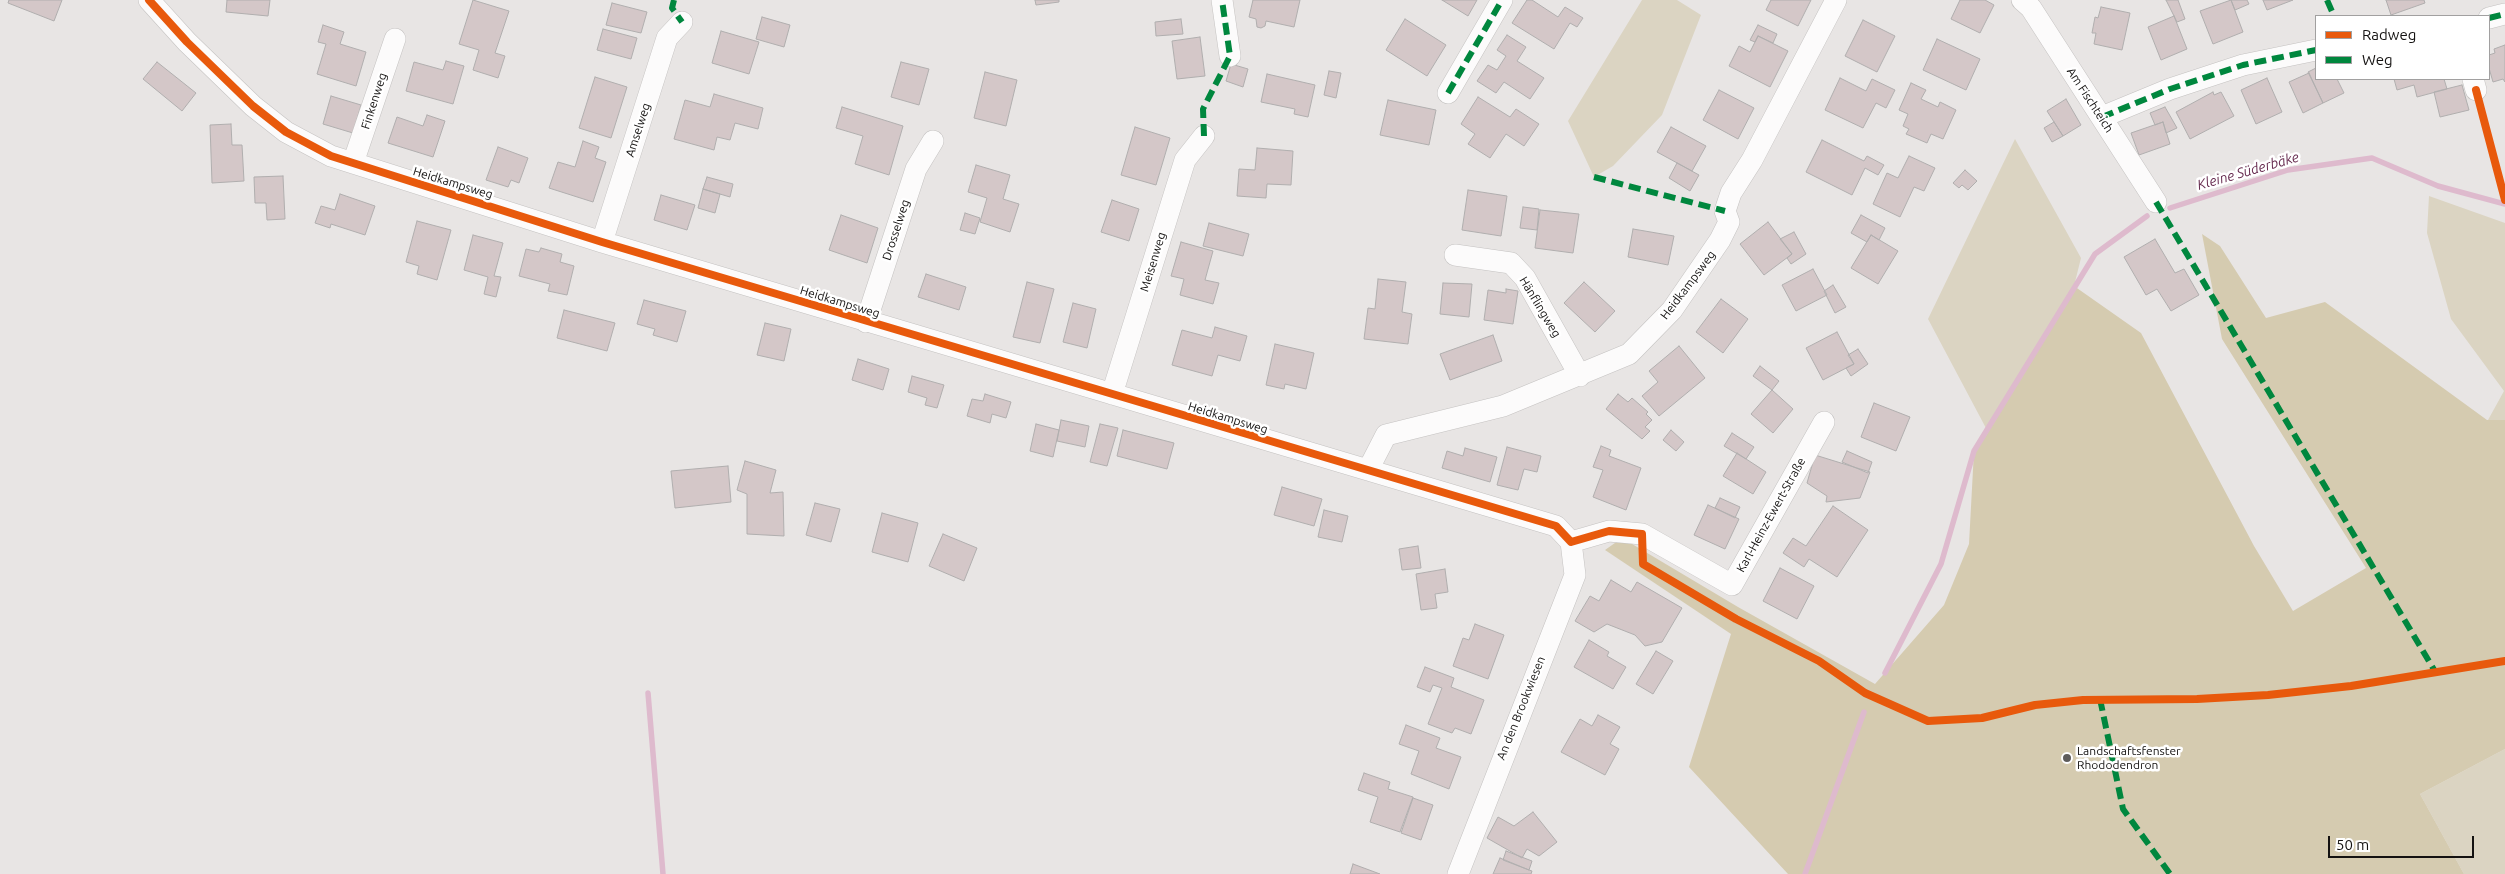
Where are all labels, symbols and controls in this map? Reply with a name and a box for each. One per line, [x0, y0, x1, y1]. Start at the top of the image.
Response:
legend [2315, 15, 2490, 80]
text: Radweg [2362, 26, 2416, 43]
text: Weg [2362, 51, 2393, 68]
street label: Am Fischteich [2064, 65, 2116, 135]
street label: Finkenweg [358, 71, 390, 131]
street label: Amselweg [623, 101, 653, 159]
water label: Kleine Süderbäke [2195, 148, 2301, 194]
street label: Heidkampsweg [411, 164, 495, 202]
street label: Drosselweg [879, 198, 913, 262]
street label: Meisenweg [1137, 231, 1169, 293]
street label: Heidkampsweg [1657, 248, 1719, 322]
street label: Hänflingweg [1516, 274, 1564, 340]
street label: Heidkampsweg [798, 283, 882, 321]
street label: Heidkampsweg [1186, 399, 1270, 437]
street label: Karl-Heinz-Ewert-Straße [1733, 455, 1809, 575]
street label: An den Brookwiesen [1494, 654, 1548, 762]
place label: Landschaftsfenster Rhododendron [2077, 744, 2181, 772]
marker: Landschaftsfenster Rhododendron [2061, 752, 2073, 764]
scale bar [2330, 826, 2476, 858]
text: 50 m [2336, 836, 2369, 853]

